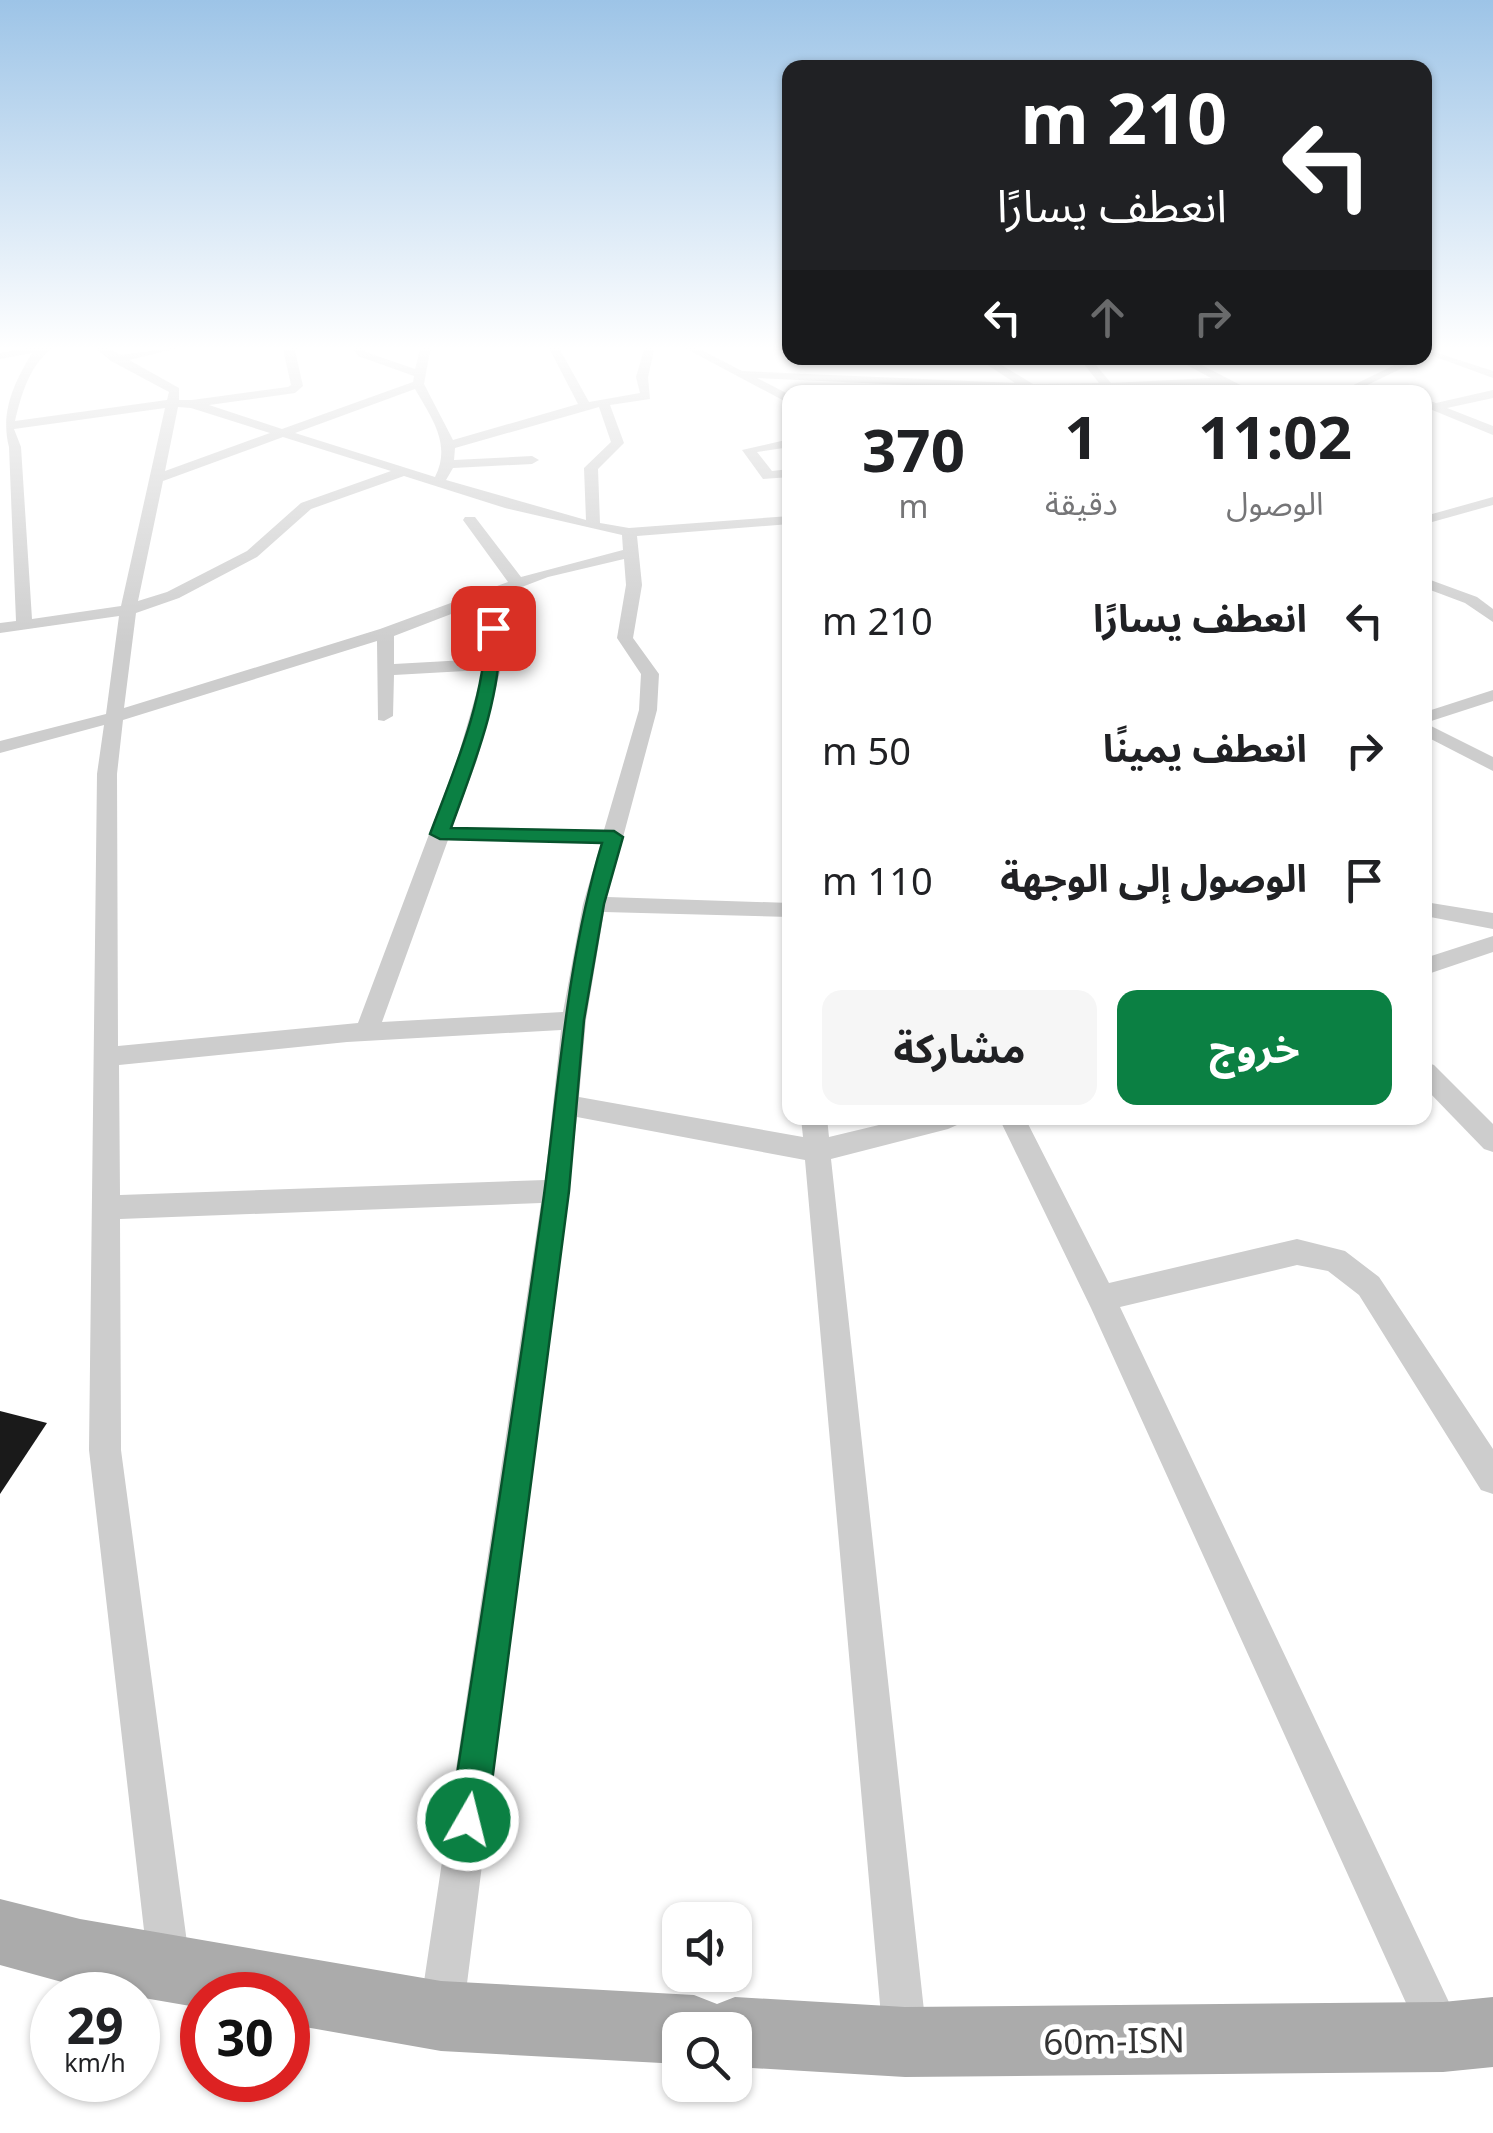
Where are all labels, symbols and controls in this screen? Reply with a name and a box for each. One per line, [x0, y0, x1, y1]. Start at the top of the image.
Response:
text: 210 m [1020, 69, 1227, 165]
icon: left [1262, 100, 1392, 230]
text: انعطف يسارًا [997, 174, 1227, 235]
icon: left [975, 290, 1030, 345]
icon: ahead [1080, 290, 1135, 345]
icon: right [1185, 290, 1240, 345]
text: 1 [1064, 395, 1099, 477]
text: 11:02 [1198, 395, 1352, 477]
text: 370 [862, 408, 965, 490]
text: دقيقة [1045, 481, 1118, 524]
text: الوصول [1226, 481, 1324, 524]
text: m [899, 484, 928, 527]
pin [451, 586, 536, 671]
text: انعطف يسارًا [1093, 591, 1307, 643]
icon: left [1337, 593, 1392, 648]
text: 210 m [822, 594, 933, 646]
icon: arrive [466, 601, 521, 656]
text: انعطف يمينًا [1103, 721, 1307, 773]
icon: right [1337, 723, 1392, 778]
text: 50 m [822, 724, 911, 776]
text: الوصول إلى الوجهة [1000, 851, 1307, 903]
icon: arrive [1337, 853, 1392, 908]
text: 110 m [822, 854, 933, 906]
button: مشاركة [822, 990, 1097, 1105]
button: خروج [1117, 990, 1392, 1105]
position arrow [416, 1768, 520, 1872]
map controls [662, 1902, 752, 2102]
button: sound [662, 1902, 752, 1992]
speed limit sign: 30 [180, 1972, 310, 2102]
text: 29 [66, 1991, 124, 2059]
button: search [662, 2012, 752, 2102]
street label: 60m-ISN [1043, 2015, 1185, 2065]
text: km/h [64, 2045, 126, 2079]

